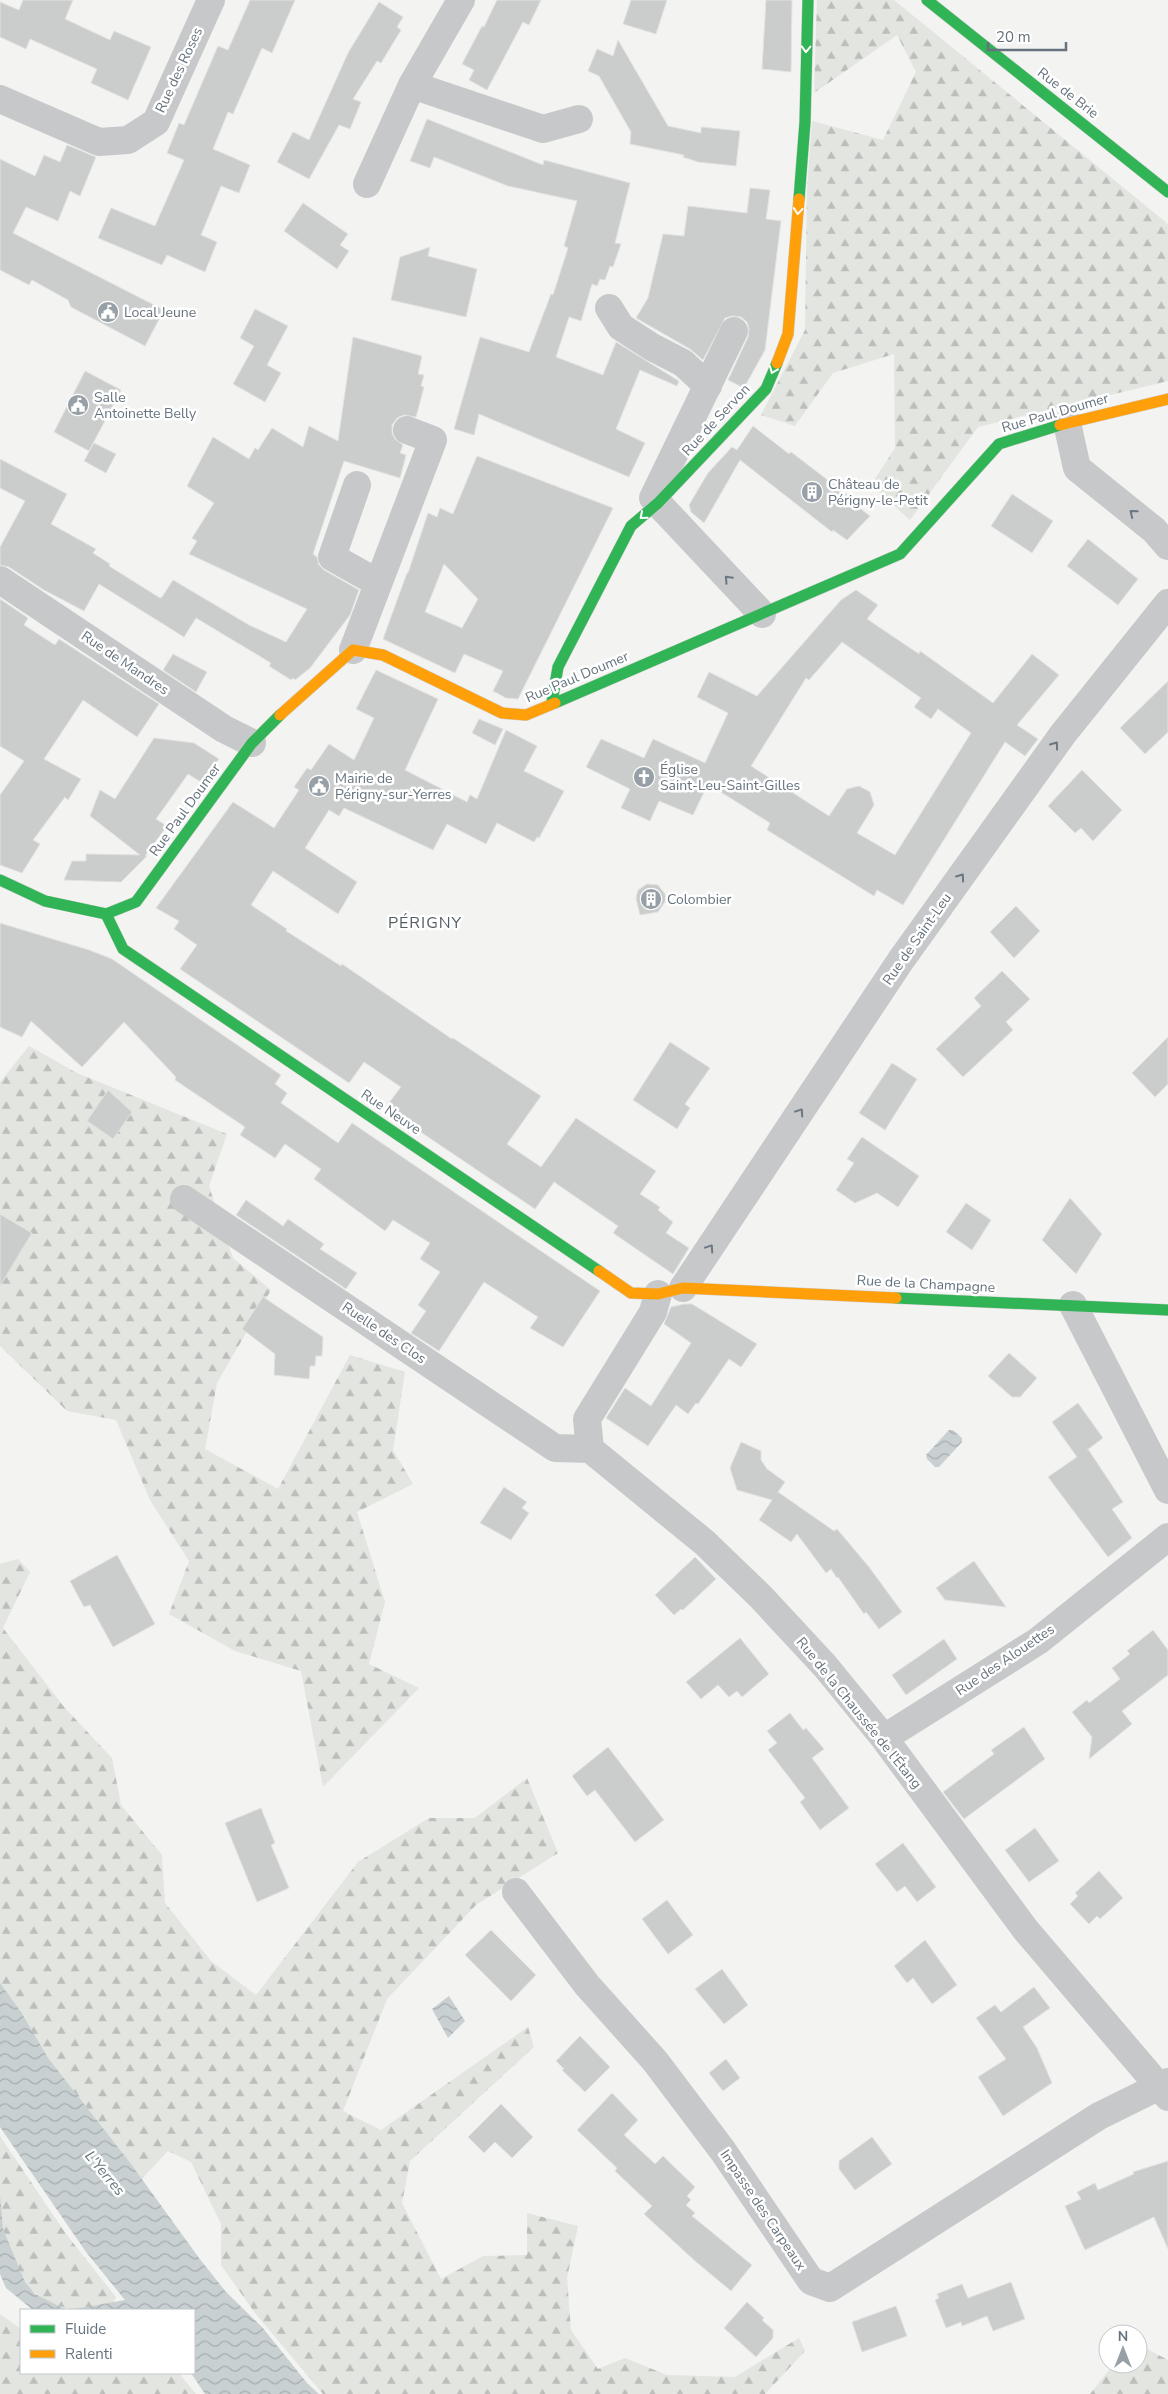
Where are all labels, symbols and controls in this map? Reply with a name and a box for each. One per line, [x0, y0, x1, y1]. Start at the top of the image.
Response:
scale bar [988, 20, 1066, 52]
street label: Rue des Roses [151, 24, 207, 116]
text: 20 m [996, 27, 1031, 47]
one-way arrow [801, 45, 812, 53]
street label: Rue de Brie [1034, 63, 1102, 123]
one-way arrow [792, 207, 803, 215]
public building icon: Local Jeune [96, 300, 120, 324]
place label: Local Jeune [124, 303, 196, 322]
one-way arrow [769, 365, 780, 374]
street label: Rue de Servon [678, 380, 754, 460]
place label: Salle Antoinette Belly [94, 388, 197, 423]
street label: Rue Paul Doumer [999, 389, 1111, 437]
public building icon: Salle Antoinette Belly [66, 393, 90, 417]
place label: Château de Périgny-le-Petit [828, 475, 928, 510]
building icon: Château de Périgny-le-Petit [800, 480, 824, 504]
one-way arrow [1129, 510, 1138, 519]
one-way arrow [639, 511, 648, 520]
one-way arrow [725, 575, 734, 584]
street label: Rue de Mandres [77, 627, 173, 700]
street label: Rue Paul Doumer [523, 647, 631, 707]
one-way arrow [1050, 742, 1058, 751]
street label: Rue Paul Doumer [145, 760, 225, 860]
place label: Église Saint-Leu-Saint-Gilles [660, 760, 800, 795]
church icon: Église Saint-Leu-Saint-Gilles [632, 765, 656, 789]
place label: Mairie de Périgny-sur-Yerres [335, 769, 452, 804]
public building icon: Mairie de Périgny-sur-Yerres [307, 774, 331, 798]
one-way arrow [955, 873, 964, 883]
building icon: Colombier [639, 887, 663, 911]
street label: Rue de Saint-Leu [878, 889, 956, 989]
place label: Colombier [667, 890, 731, 909]
district label: PÉRIGNY [388, 912, 462, 934]
street label: Rue Neuve [357, 1085, 425, 1139]
one-way arrow [793, 1108, 803, 1117]
one-way arrow [704, 1244, 713, 1253]
street label: Rue de la Champagne [856, 1271, 996, 1297]
street label: Ruelle des Clos [338, 1298, 430, 1368]
street label: Rue des Alouettes [952, 1620, 1058, 1700]
street label: Rue de la Chaussée de l'Étang [792, 1633, 926, 1793]
water label: L'Yerres [80, 2146, 130, 2200]
street label: Impasse des Carpeaux [716, 2146, 811, 2274]
legend [20, 2309, 195, 2374]
text: Fluide [65, 2319, 106, 2339]
north arrow [1098, 2324, 1148, 2374]
text: N [1118, 2327, 1128, 2346]
text: Ralenti [65, 2344, 113, 2364]

